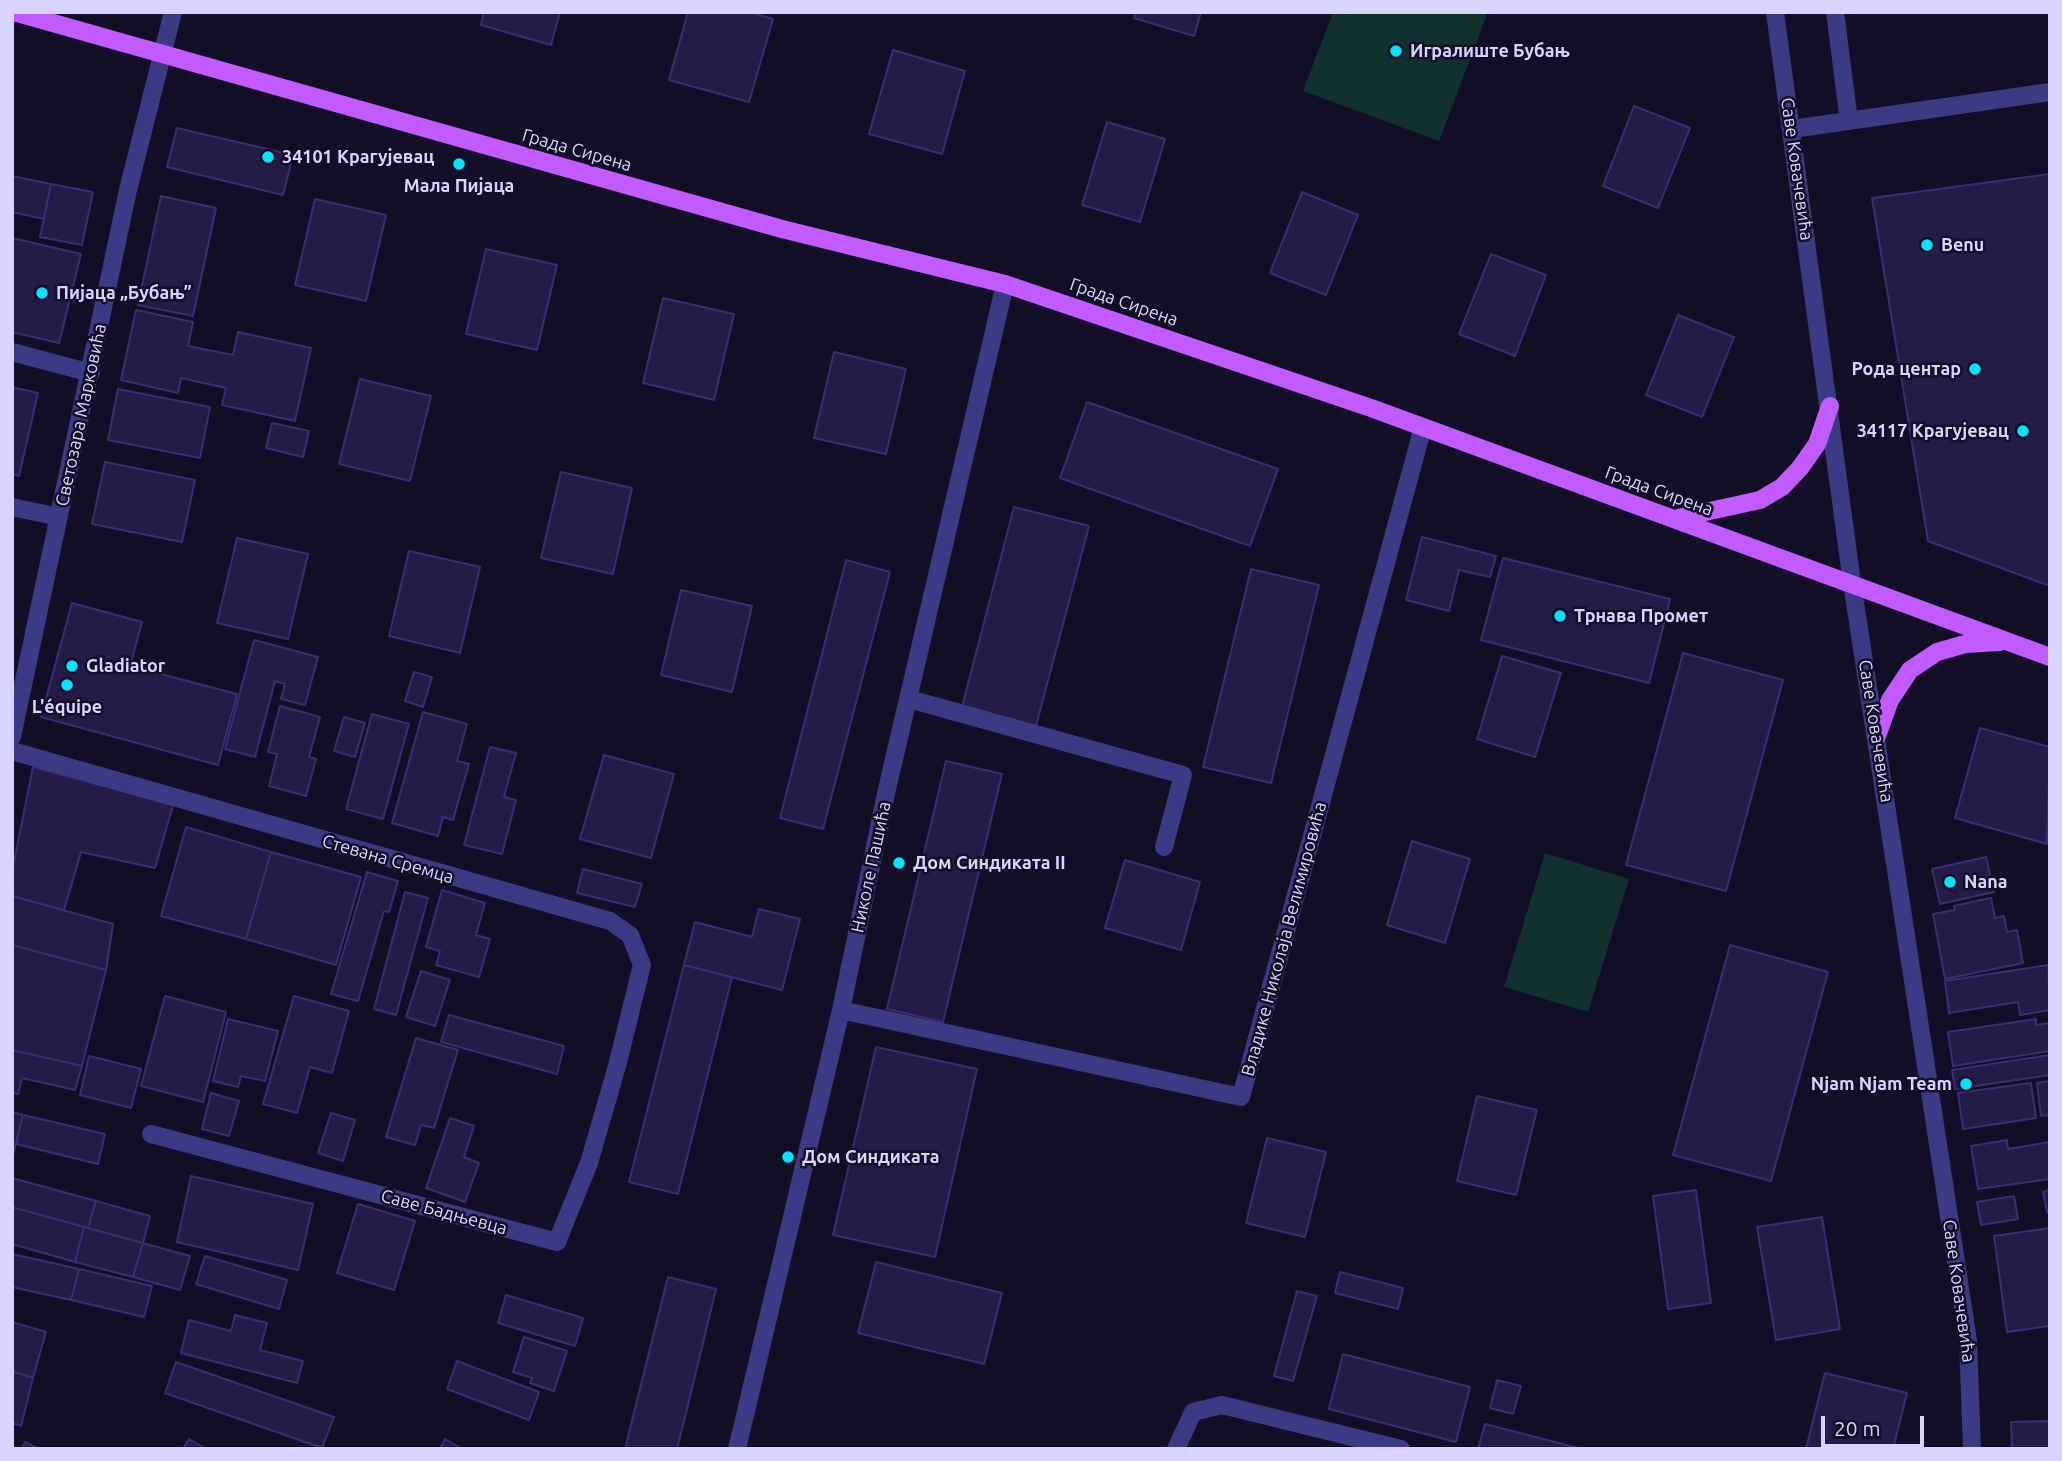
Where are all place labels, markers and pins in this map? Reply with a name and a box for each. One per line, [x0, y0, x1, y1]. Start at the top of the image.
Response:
place label: Игралиште Бубањ [1410, 40, 1570, 62]
marker: Игралиште Бубањ [1388, 43, 1404, 59]
place label: 34101 Крагујевац [282, 146, 434, 168]
marker: 34101 Крагујевац [260, 149, 276, 165]
marker: Мала Пијаца [451, 156, 467, 172]
place label: Мала Пијаца [404, 175, 514, 197]
place label: Benu [1941, 234, 1984, 256]
marker: Benu [1919, 237, 1935, 253]
place label: Пијаца „Бубањ” [56, 282, 192, 304]
marker: Пијаца „Бубањ” [34, 285, 50, 301]
place label: Рода центар [1851, 358, 1961, 380]
marker: Рода центар [1967, 361, 1983, 377]
place label: 34117 Крагујевац [1857, 420, 2009, 442]
marker: 34117 Крагујевац [2015, 423, 2031, 439]
place label: Трнава Промет [1574, 605, 1708, 627]
marker: Трнава Промет [1552, 608, 1568, 624]
place label: Gladiator [86, 655, 165, 677]
marker: Gladiator [64, 658, 80, 674]
marker: L'équipe [59, 677, 75, 693]
place label: L'équipe [32, 696, 102, 718]
place label: Дом Синдиката II [913, 852, 1066, 874]
marker: Дом Синдиката II [891, 855, 907, 871]
place label: Nana [1964, 871, 2008, 893]
marker: Nana [1942, 874, 1958, 890]
place label: Njam Njam Team [1811, 1073, 1952, 1095]
marker: Njam Njam Team [1958, 1076, 1974, 1092]
place label: Дом Синдиката [802, 1146, 940, 1168]
marker: Дом Синдиката [780, 1149, 796, 1165]

